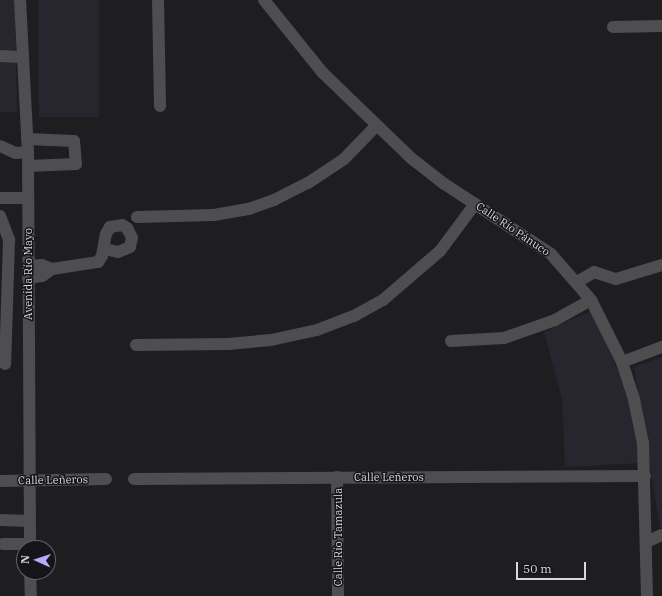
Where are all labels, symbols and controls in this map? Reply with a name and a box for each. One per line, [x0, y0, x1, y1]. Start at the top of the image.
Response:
street label: Calle Río Pánuco [474, 199, 552, 259]
street label: Avenida Río Mayo [21, 228, 35, 320]
street label: Calle Leñeros [354, 470, 424, 484]
street label: Calle Leñeros [18, 473, 88, 487]
street label: Calle Río Tamazula [331, 488, 345, 586]
north arrow [16, 540, 56, 580]
scale bar [518, 554, 588, 580]
text: N [18, 555, 32, 564]
text: 50 m [523, 561, 552, 576]

